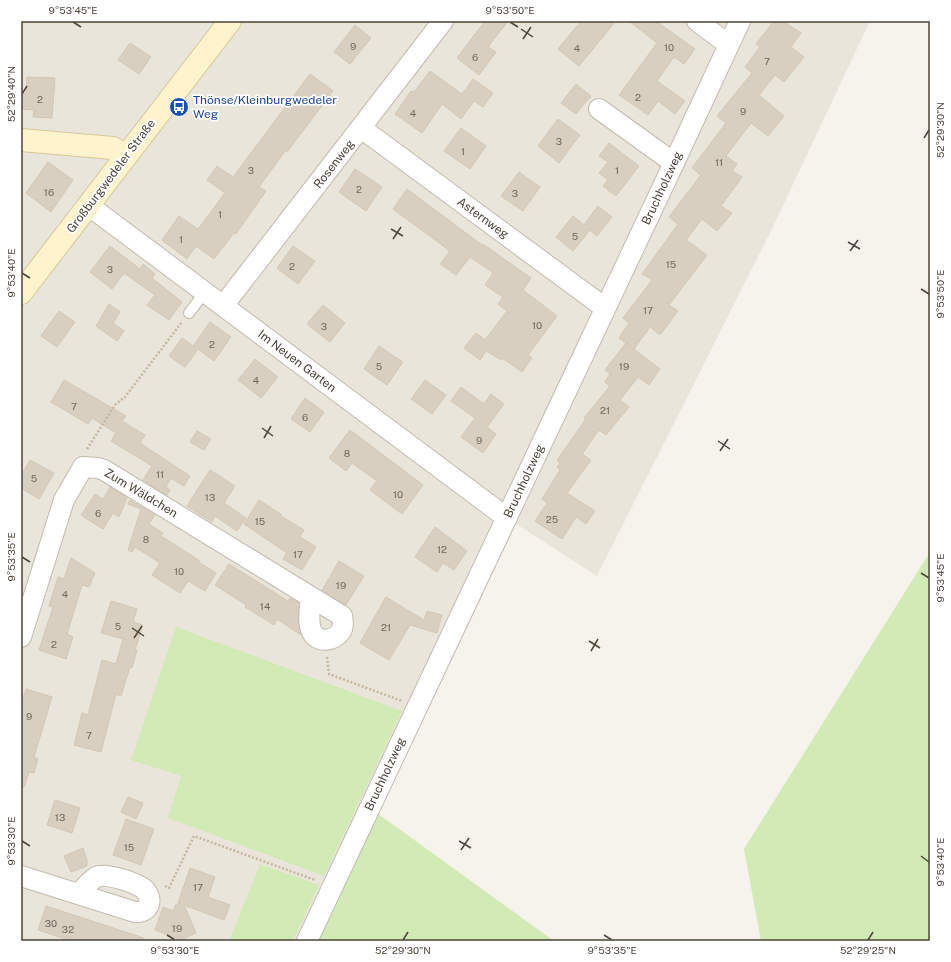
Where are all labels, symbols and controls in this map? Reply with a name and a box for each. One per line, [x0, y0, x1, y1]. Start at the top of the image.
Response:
text: 9°53'45"E [48, 4, 98, 16]
text: 9°53'50"E [485, 4, 535, 16]
house number: 9 [350, 40, 356, 52]
house number: 10 [664, 41, 674, 53]
house number: 4 [574, 42, 580, 54]
house number: 6 [472, 51, 478, 63]
house number: 7 [764, 55, 770, 67]
text: 52°29'40"N [5, 66, 17, 122]
house number: 2 [635, 91, 641, 103]
house number: 2 [37, 93, 43, 105]
place label: Thönse/Kleinburgwedeler Weg [193, 93, 337, 121]
bus stop icon: Thönse/Kleinburgwedeler Weg [168, 96, 190, 118]
text: 52°29'30"N [934, 102, 946, 158]
house number: 9 [740, 105, 746, 117]
house number: 4 [410, 107, 416, 119]
street label: Großburgwedeler Straße [64, 116, 158, 236]
house number: 3 [556, 135, 562, 147]
street label: Rosenweg [311, 137, 357, 191]
house number: 1 [461, 145, 465, 157]
street label: Bruchholzweg [639, 149, 685, 227]
house number: 11 [715, 156, 723, 168]
house number: 3 [248, 164, 254, 176]
house number: 1 [615, 164, 619, 176]
house number: 2 [356, 183, 362, 195]
house number: 16 [44, 186, 54, 198]
house number: 3 [512, 187, 518, 199]
street label: Asternweg [454, 195, 512, 241]
house number: 1 [218, 208, 222, 220]
house number: 5 [572, 230, 578, 242]
house number: 1 [179, 233, 183, 245]
text: 9°53'40"E [5, 249, 17, 297]
house number: 15 [666, 258, 676, 270]
house number: 2 [289, 260, 295, 272]
house number: 3 [107, 263, 113, 275]
text: 9°53'50"E [934, 269, 946, 319]
house number: 17 [643, 304, 653, 316]
house number: 10 [532, 319, 542, 331]
house number: 3 [321, 320, 327, 332]
street label: Im Neuen Garten [255, 327, 339, 395]
house number: 2 [209, 338, 215, 350]
house number: 5 [376, 360, 382, 372]
house number: 19 [619, 360, 629, 372]
house number: 4 [253, 374, 259, 386]
house number: 7 [71, 400, 77, 412]
house number: 21 [600, 404, 610, 416]
house number: 6 [302, 411, 308, 423]
house number: 9 [476, 434, 482, 446]
street label: Bruchholzweg [501, 442, 547, 520]
house number: 8 [344, 447, 350, 459]
street label: Zum Wäldchen [102, 466, 180, 520]
house number: 11 [156, 468, 164, 480]
house number: 5 [31, 472, 37, 484]
house number: 10 [393, 488, 403, 500]
house number: 13 [205, 491, 215, 503]
house number: 6 [95, 507, 101, 519]
house number: 25 [546, 513, 558, 525]
house number: 15 [255, 515, 265, 527]
text: 9°53'35"E [5, 532, 17, 582]
house number: 8 [143, 533, 149, 545]
house number: 12 [437, 543, 447, 555]
house number: 17 [293, 548, 303, 560]
text: 9°53'45"E [934, 553, 946, 603]
house number: 10 [174, 565, 184, 577]
house number: 19 [336, 579, 346, 591]
house number: 4 [62, 588, 68, 600]
house number: 14 [260, 600, 270, 612]
house number: 5 [115, 620, 121, 632]
house number: 21 [381, 621, 391, 633]
house number: 2 [51, 638, 57, 650]
house number: 9 [26, 710, 32, 722]
house number: 7 [86, 729, 92, 741]
street label: Bruchholzweg [362, 735, 408, 813]
house number: 13 [55, 811, 65, 823]
text: 9°53'30"E [5, 817, 17, 865]
text: 9°53'40"E [934, 838, 946, 886]
house number: 15 [124, 841, 134, 853]
house number: 17 [193, 881, 203, 893]
house number: 30 [45, 917, 57, 929]
house number: 19 [172, 922, 182, 934]
house number: 32 [62, 923, 74, 935]
text: 9°53'30"E [151, 944, 199, 956]
text: 52°29'30"N [375, 944, 431, 956]
text: 9°53'35"E [587, 944, 637, 956]
text: 52°29'25"N [840, 944, 896, 956]

